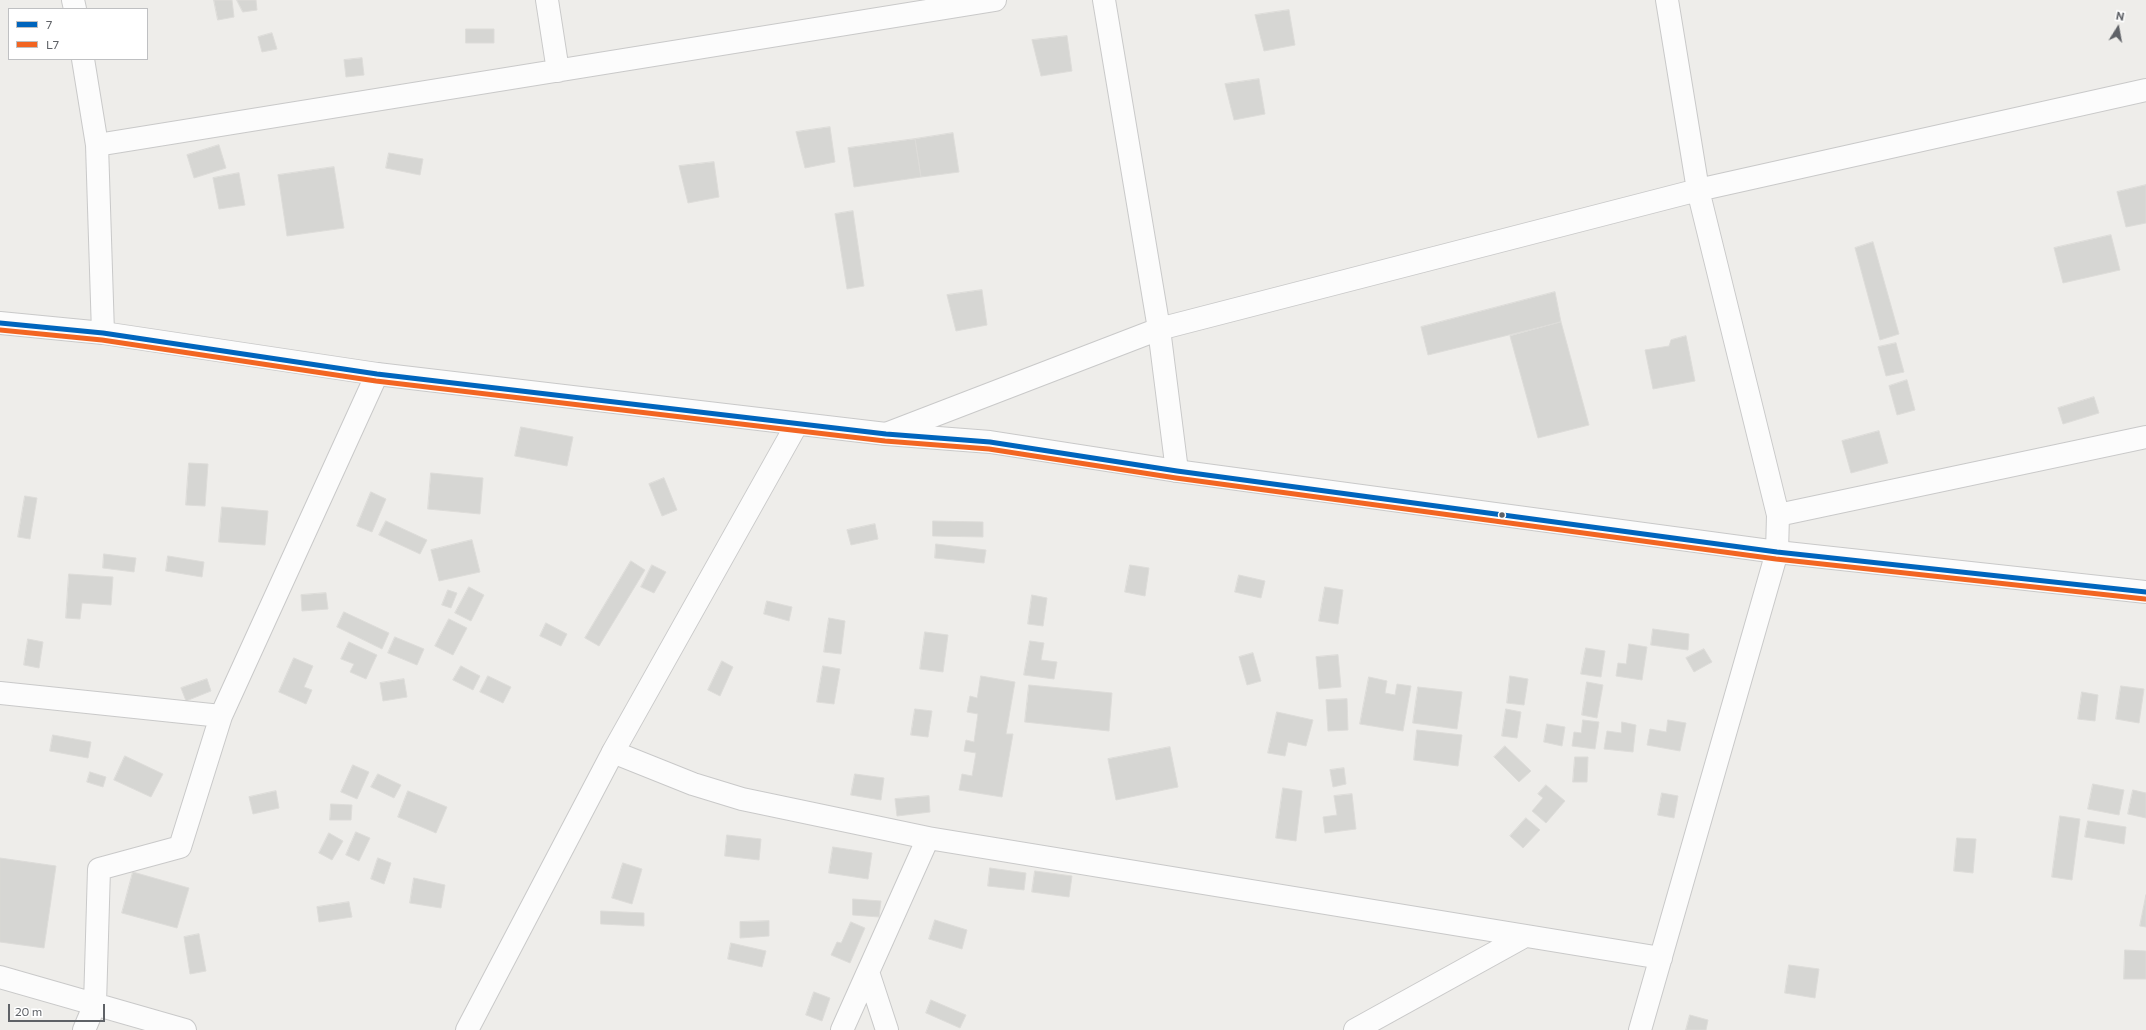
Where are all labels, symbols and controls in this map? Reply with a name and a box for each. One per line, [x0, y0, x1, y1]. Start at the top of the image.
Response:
legend [8, 8, 148, 60]
north arrow [2098, 8, 2138, 48]
text: N [2115, 9, 2126, 23]
text: 7 [46, 17, 52, 31]
text: L7 [46, 37, 59, 51]
unlabelled marker [1497, 510, 1507, 520]
scale bar [10, 996, 107, 1022]
text: 20 m [15, 1004, 42, 1018]

